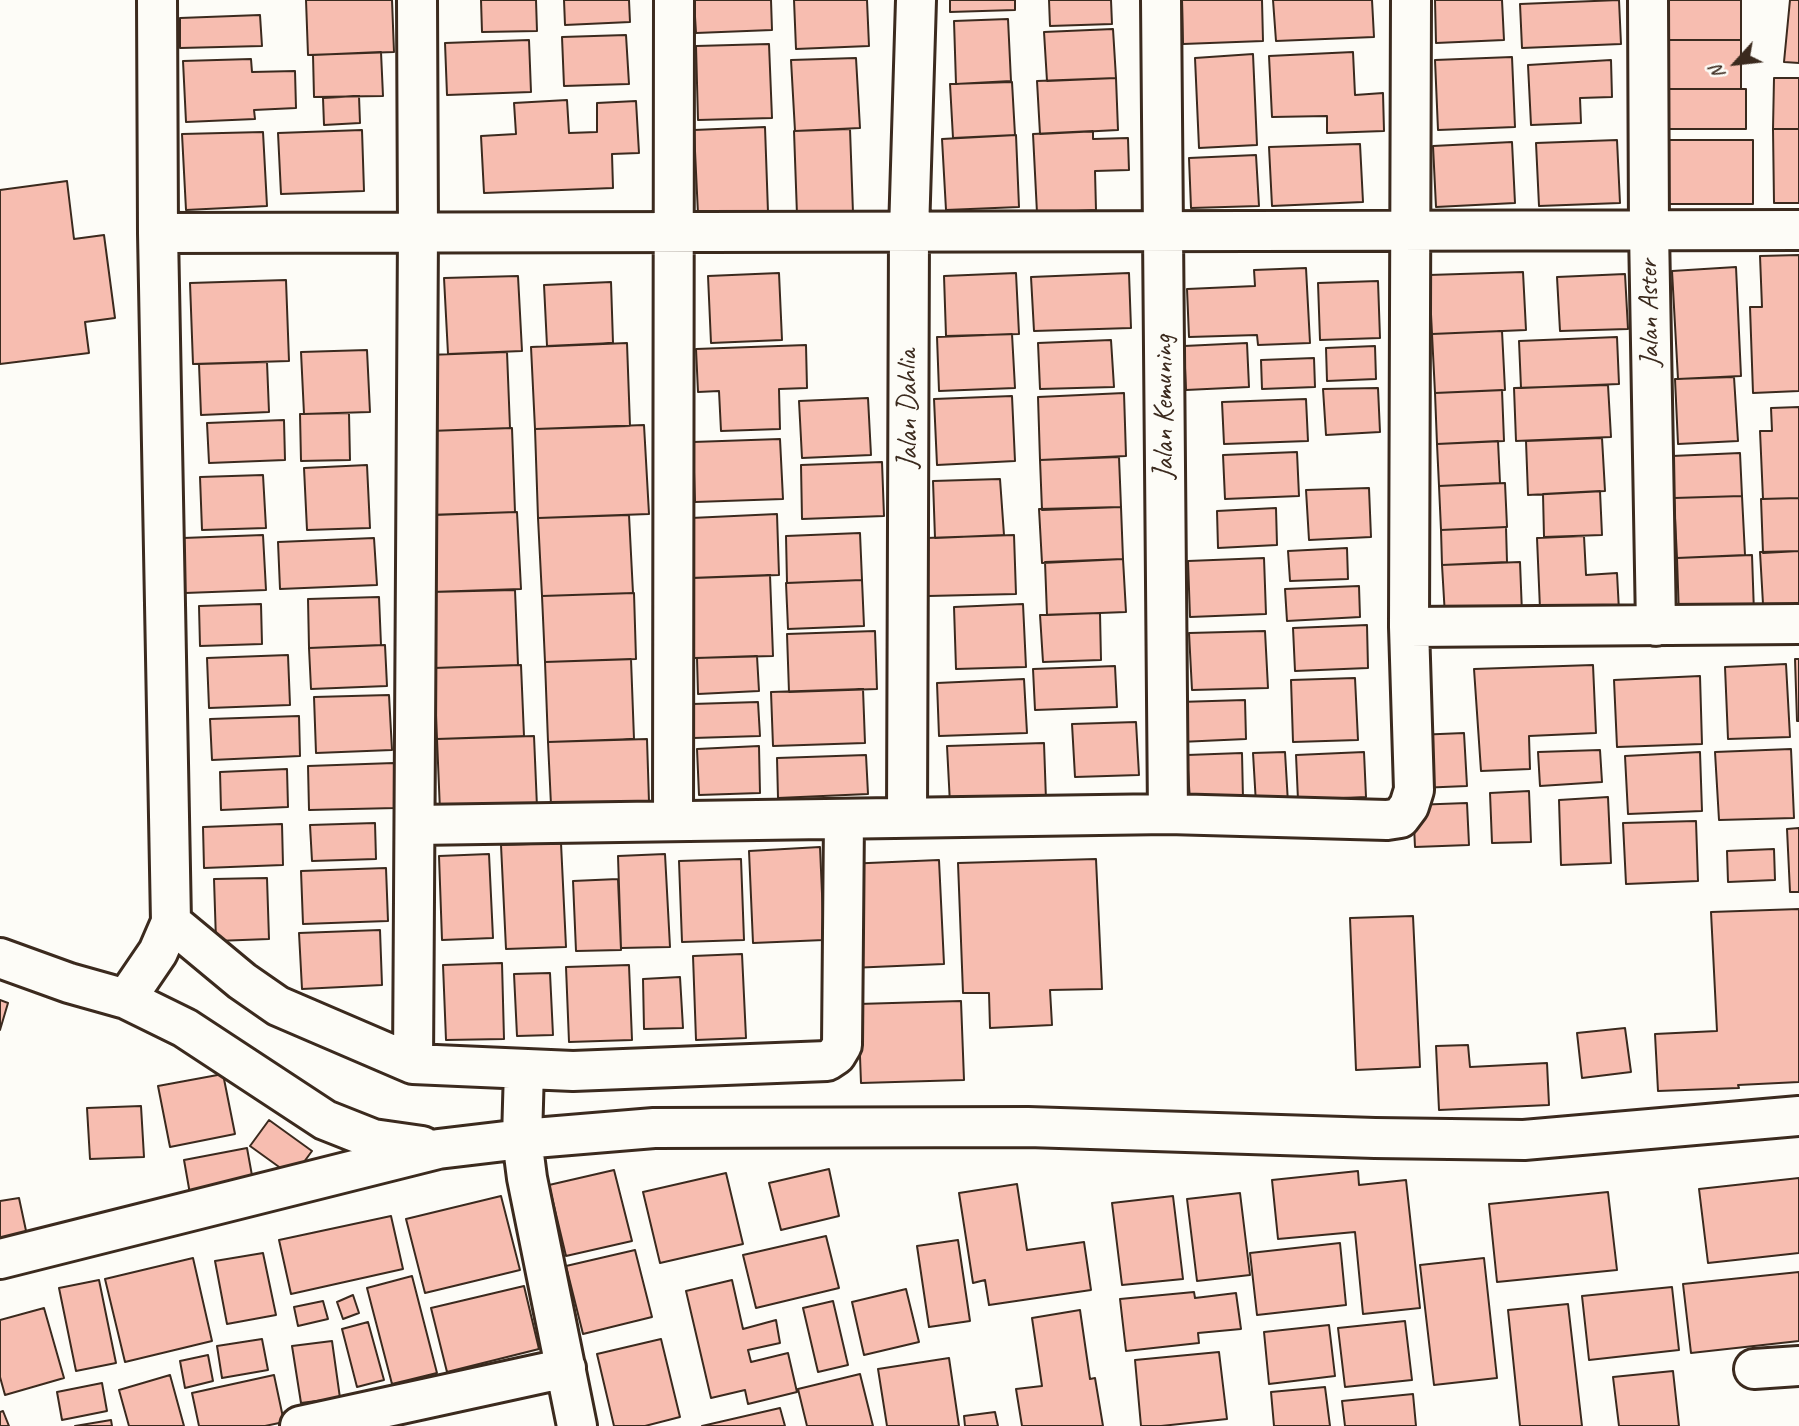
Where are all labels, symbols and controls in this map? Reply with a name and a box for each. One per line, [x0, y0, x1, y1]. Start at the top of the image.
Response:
north arrow [1701, 28, 1771, 98]
text: N [1704, 62, 1731, 83]
street label: Jalan Aster [1632, 259, 1668, 367]
street label: Jalan Kemuning [1148, 335, 1182, 479]
street label: Jalan Dahlia [892, 350, 926, 468]

